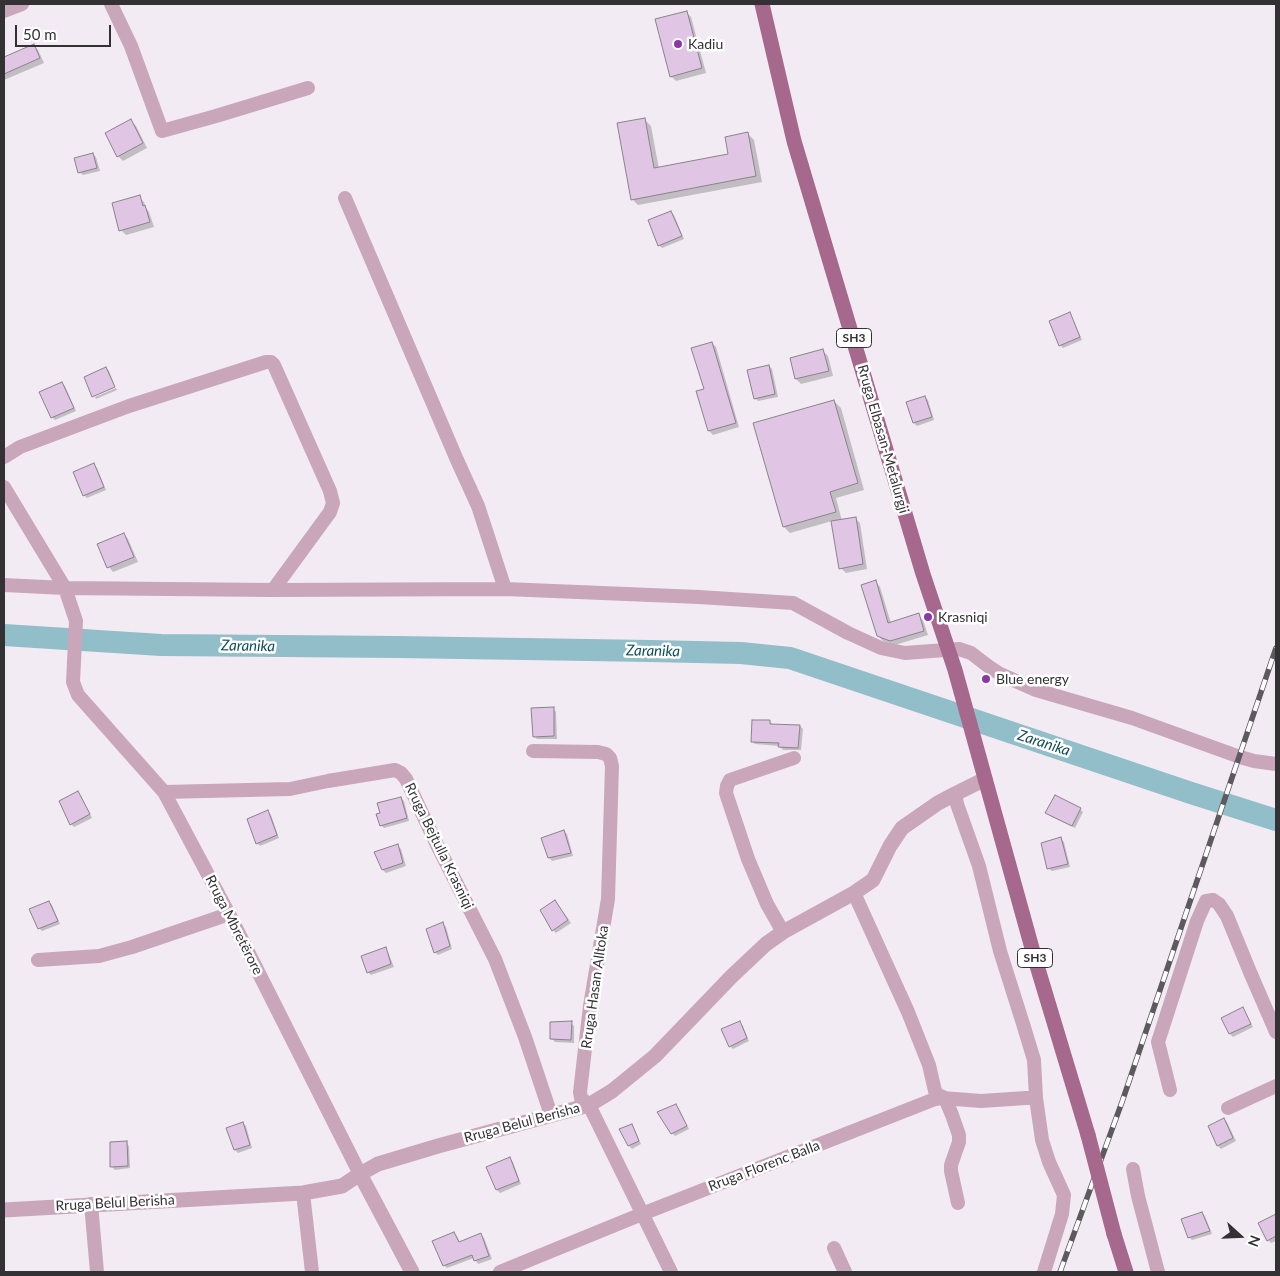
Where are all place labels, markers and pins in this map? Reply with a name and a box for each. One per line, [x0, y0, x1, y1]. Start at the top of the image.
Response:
place label: Kadiu [688, 36, 723, 52]
marker: Kadiu [672, 38, 684, 50]
place label: Krasniqi [938, 609, 988, 625]
marker: Krasniqi [922, 611, 934, 623]
place label: Blue energy [996, 671, 1069, 687]
marker: Blue energy [980, 673, 992, 685]

